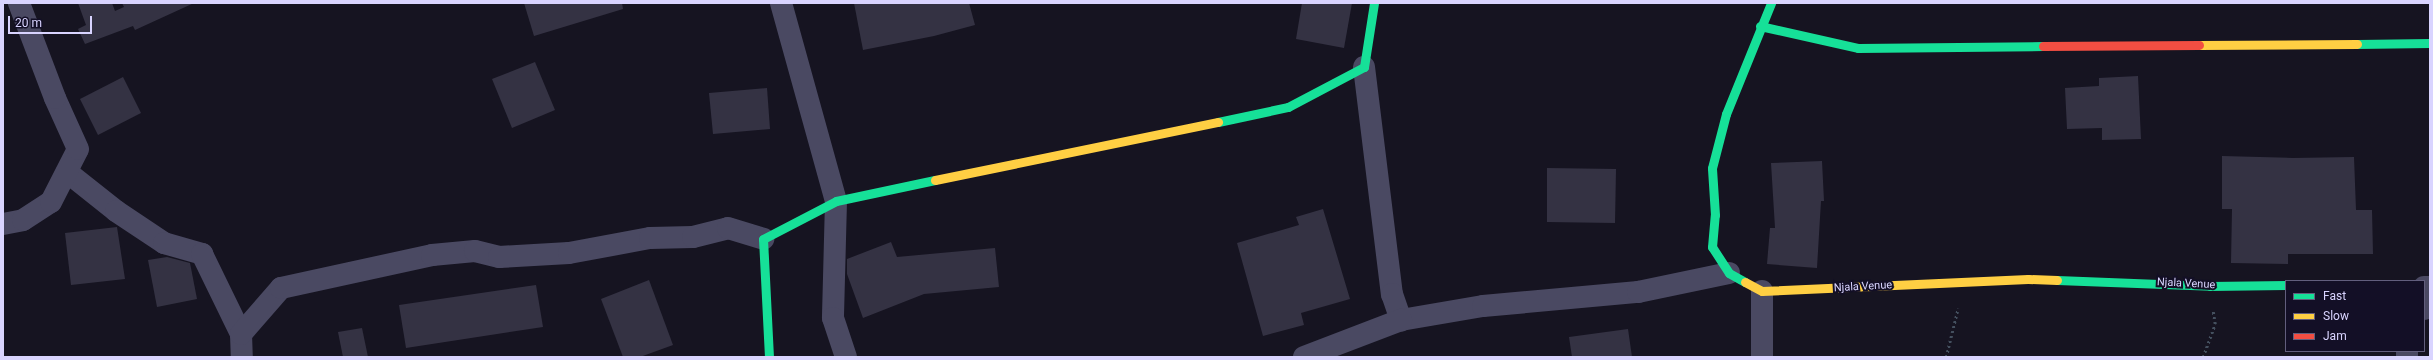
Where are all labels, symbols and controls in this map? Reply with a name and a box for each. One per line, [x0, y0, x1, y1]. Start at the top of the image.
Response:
scale bar [10, 8, 94, 34]
text: 20 m [15, 16, 42, 30]
street label: Njala Venue [2156, 276, 2216, 292]
street label: Njala Venue [1833, 279, 1893, 295]
legend [2285, 280, 2425, 352]
text: Fast [2323, 289, 2346, 303]
text: Slow [2323, 309, 2349, 323]
text: Jam [2323, 329, 2347, 343]

